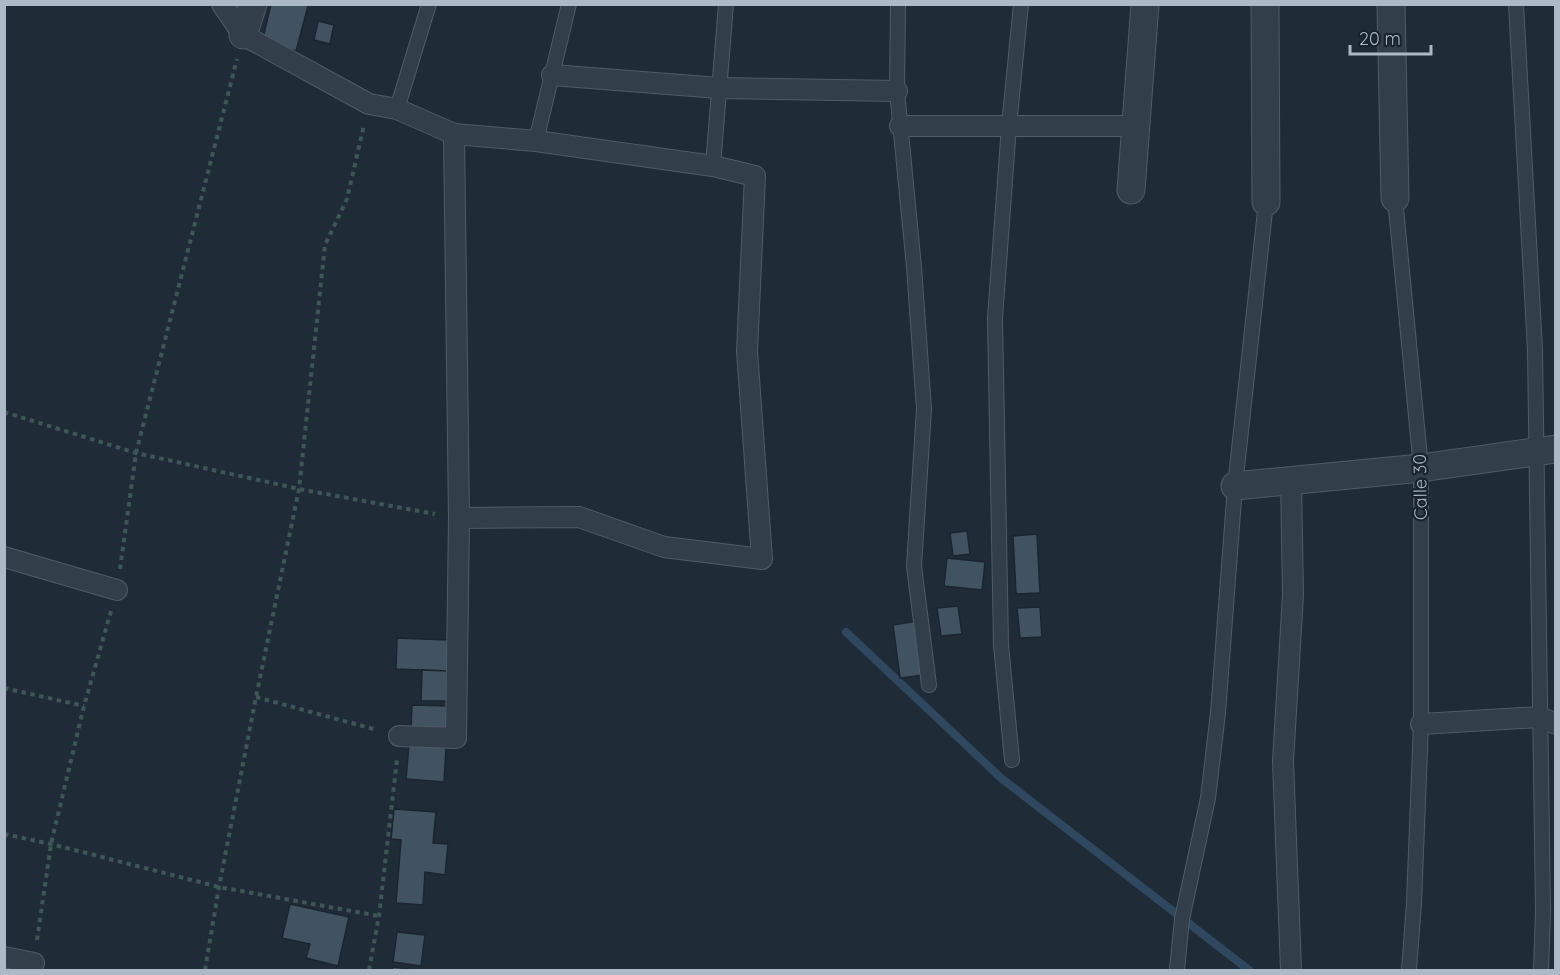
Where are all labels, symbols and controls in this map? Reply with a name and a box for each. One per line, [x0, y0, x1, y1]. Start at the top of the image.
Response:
scale bar [1350, 18, 1431, 56]
text: 20 m [1359, 27, 1401, 50]
street label: Calle 30 [1408, 454, 1432, 520]

